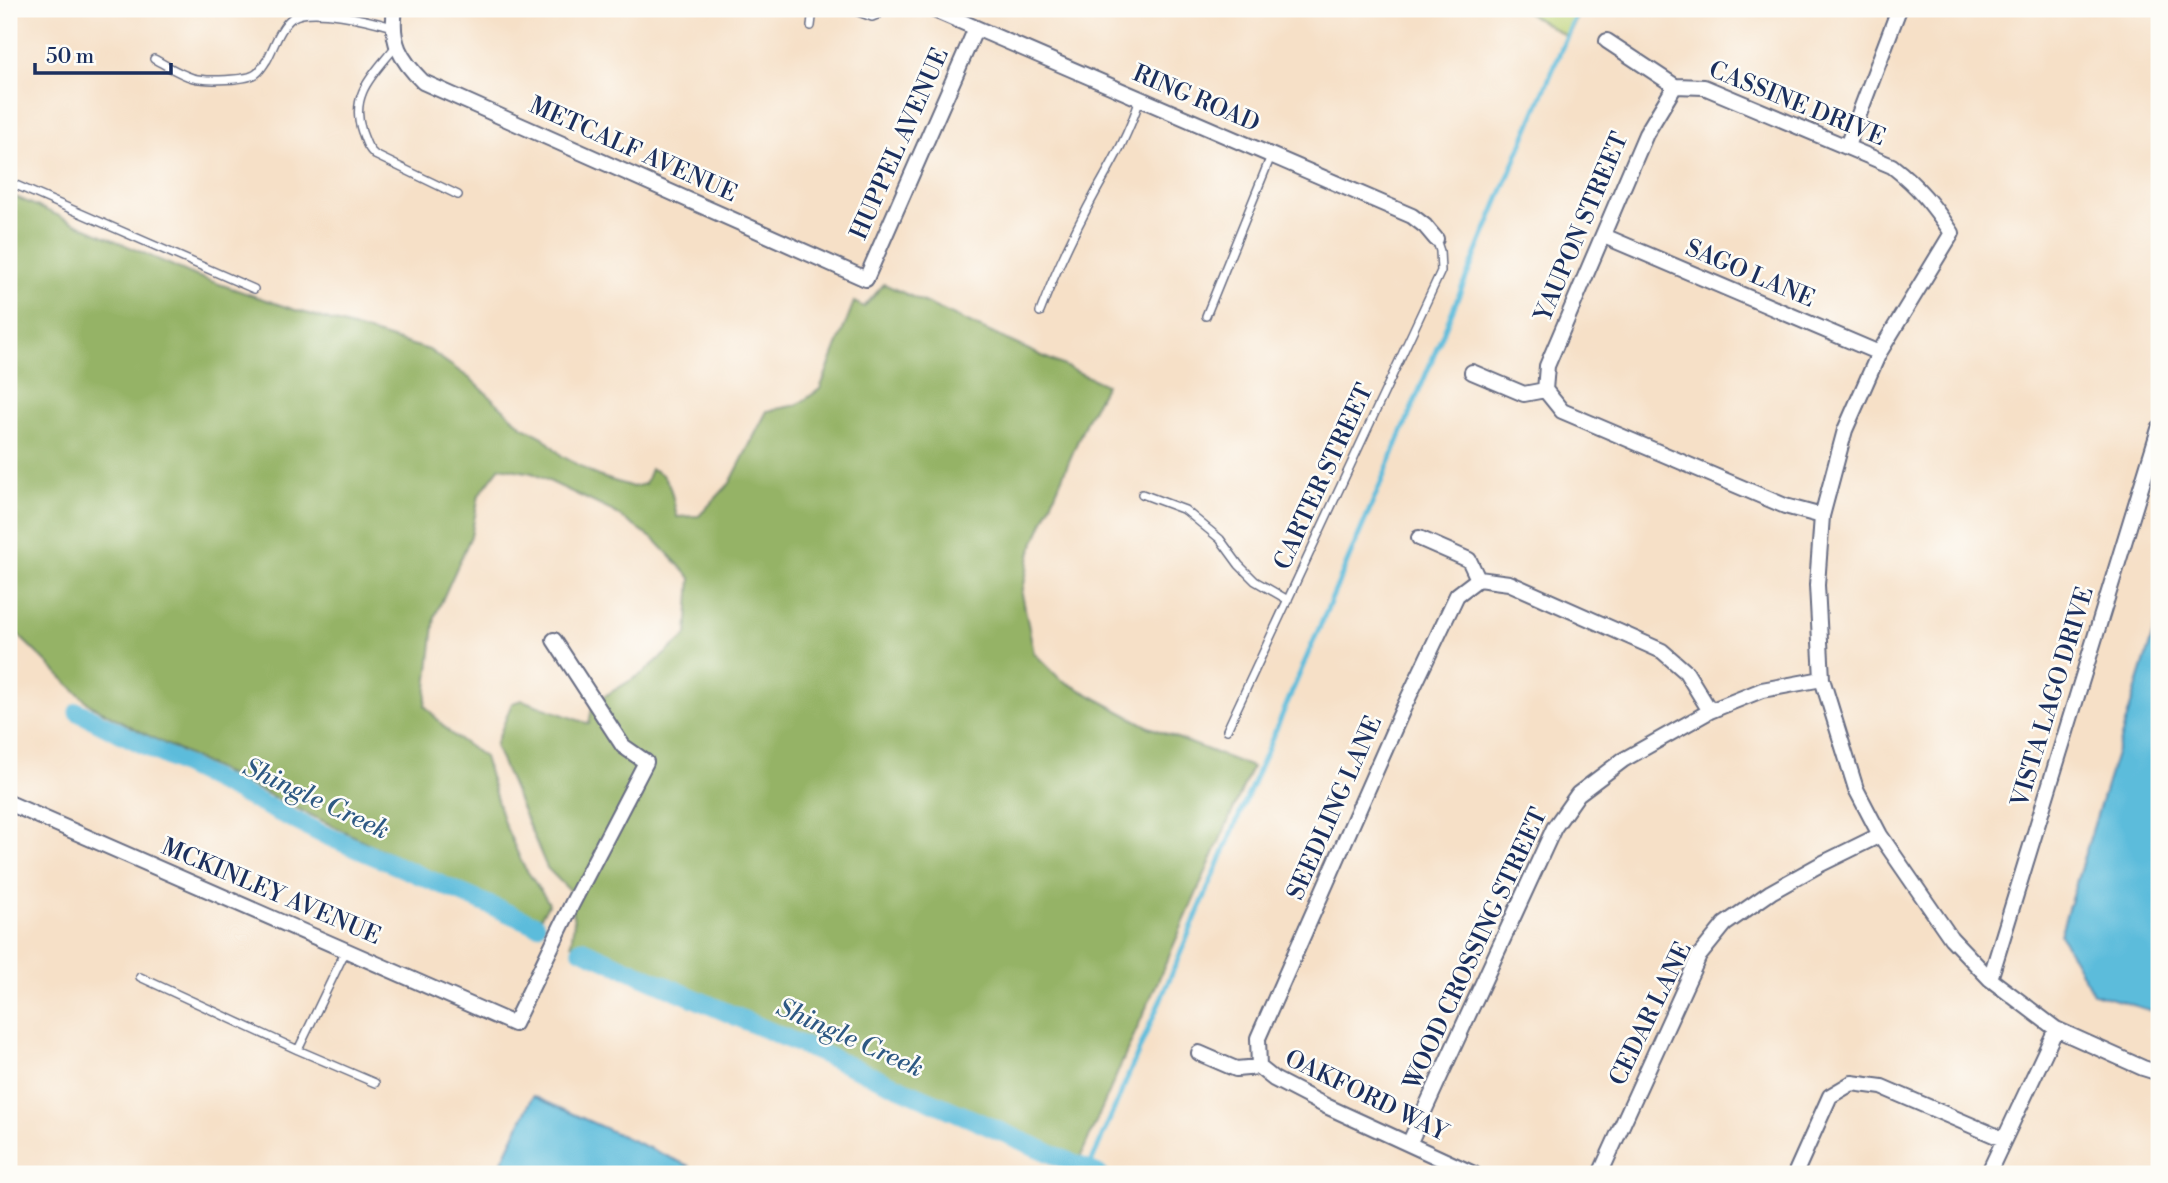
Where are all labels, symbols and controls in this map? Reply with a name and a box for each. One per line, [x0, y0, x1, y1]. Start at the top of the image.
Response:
scale bar [35, 32, 172, 76]
street label: HUPPEL AVENUE [844, 43, 956, 245]
text: 50 m [46, 44, 94, 70]
street label: CASSINE DRIVE [1704, 55, 1890, 153]
street label: RING ROAD [1128, 59, 1264, 139]
street label: METCALF AVENUE [524, 91, 742, 209]
street label: YAUPON STREET [1528, 128, 1635, 328]
street label: SAGO LANE [1681, 233, 1819, 315]
street label: CARTER STREET [1268, 379, 1380, 575]
street label: VISTA LAGO DRIVE [2005, 583, 2101, 812]
street label: SEEDLING LANE [1281, 711, 1389, 905]
water label: Shingle Creek [238, 751, 394, 847]
street label: WOOD CROSSING STREET [1397, 803, 1555, 1095]
street label: MCKINLEY AVENUE [157, 832, 385, 952]
street label: CEDAR LANE [1603, 937, 1699, 1091]
water label: Shingle Creek [771, 991, 929, 1085]
street label: OAKFORD WAY [1280, 1044, 1453, 1149]

